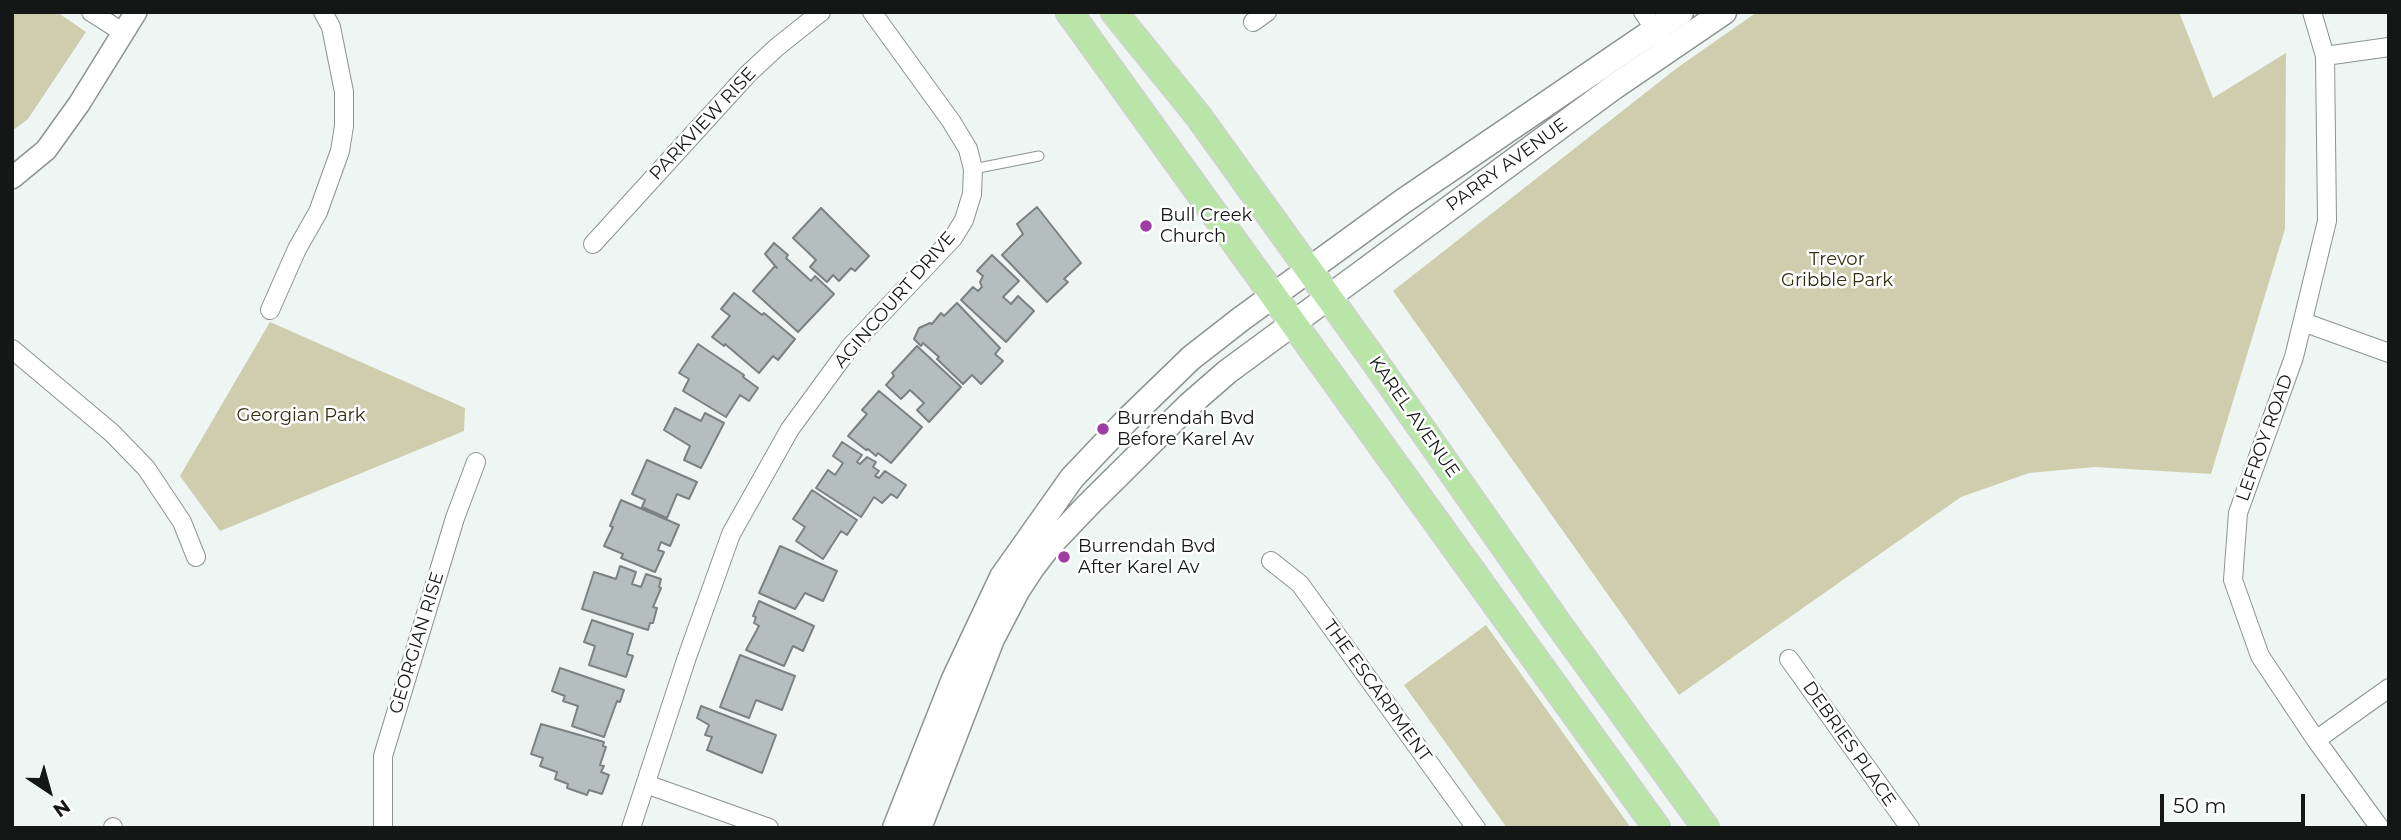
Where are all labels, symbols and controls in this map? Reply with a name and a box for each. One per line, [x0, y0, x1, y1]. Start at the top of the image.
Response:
street label: PARKVIEW RISE [645, 63, 761, 185]
street label: PARRY AVENUE [1442, 114, 1572, 216]
place label: Bull Creek Church [1160, 205, 1252, 248]
marker: Bull Creek Church [1138, 218, 1154, 234]
street label: AGINCOURT DRIVE [830, 227, 960, 373]
park label: Trevor Gribble Park [1781, 249, 1893, 292]
street label: KAREL AVENUE [1364, 352, 1464, 482]
street label: LEFROY ROAD [2232, 372, 2298, 504]
park label: Georgian Park [237, 405, 365, 427]
place label: Burrendah Bvd Before Karel Av [1117, 408, 1255, 450]
marker: Burrendah Bvd Before Karel Av [1095, 421, 1111, 437]
place label: Burrendah Bvd After Karel Av [1078, 536, 1216, 578]
marker: Burrendah Bvd After Karel Av [1056, 549, 1072, 565]
street label: GEORGIAN RISE [385, 569, 449, 717]
street label: THE ESCARPMENT [1318, 616, 1436, 766]
street label: DEBRIES PLACE [1798, 677, 1900, 811]
north arrow [14, 756, 84, 826]
scale bar [2163, 780, 2308, 824]
text: 50 m [2173, 793, 2227, 818]
text: N [49, 795, 75, 822]

